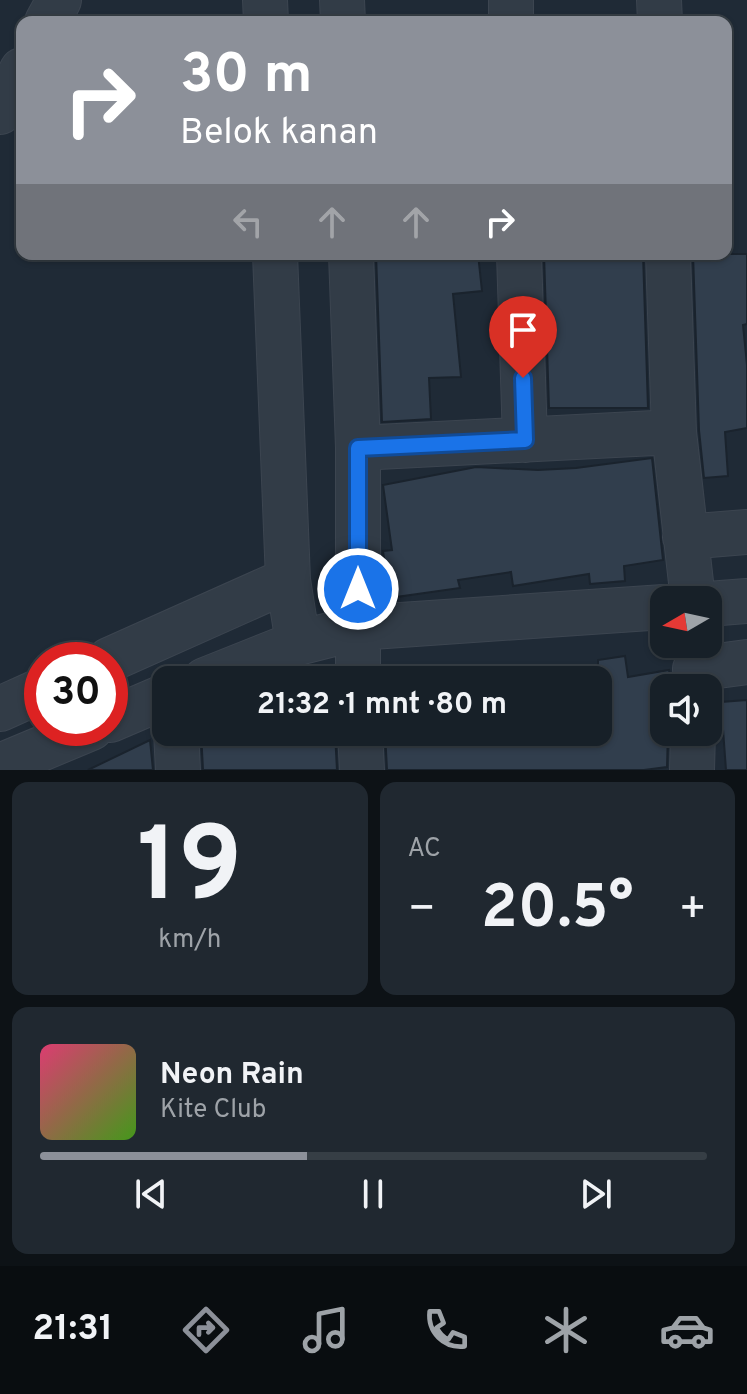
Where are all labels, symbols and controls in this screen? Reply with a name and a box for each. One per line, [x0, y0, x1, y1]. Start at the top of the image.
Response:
text: 30 m [180, 42, 313, 112]
icon: right [48, 48, 152, 152]
text: Belok kanan [180, 111, 378, 157]
icon: left [226, 200, 270, 244]
icon: ahead [310, 200, 354, 244]
icon: ahead [394, 200, 438, 244]
icon: right [478, 200, 522, 244]
pin [489, 296, 557, 378]
icon: arrive [501, 308, 545, 352]
position arrow [316, 547, 400, 631]
north arrow [650, 586, 722, 658]
map controls [650, 586, 722, 746]
speed limit sign: 30 [24, 642, 128, 746]
button: sound [650, 674, 722, 746]
text: 21:32 · 1 mnt · 80 m [257, 687, 507, 724]
text: 19 [137, 806, 243, 938]
text: AC [408, 833, 441, 866]
text: 20.5° [481, 873, 633, 949]
text: − [408, 883, 436, 939]
text: + [679, 883, 707, 939]
text: km/h [158, 924, 221, 957]
text: Neon Rain [160, 1057, 304, 1094]
text: Kite Club [160, 1094, 266, 1127]
icon: previous [129, 1172, 173, 1216]
icon: pause [351, 1172, 395, 1216]
icon: next [574, 1172, 618, 1216]
icon: directions [178, 1302, 234, 1358]
icon: music [298, 1302, 354, 1358]
icon: phone [418, 1302, 474, 1358]
icon: climate [538, 1302, 594, 1358]
icon: car [659, 1302, 715, 1358]
text: 21:31 [32, 1307, 113, 1353]

